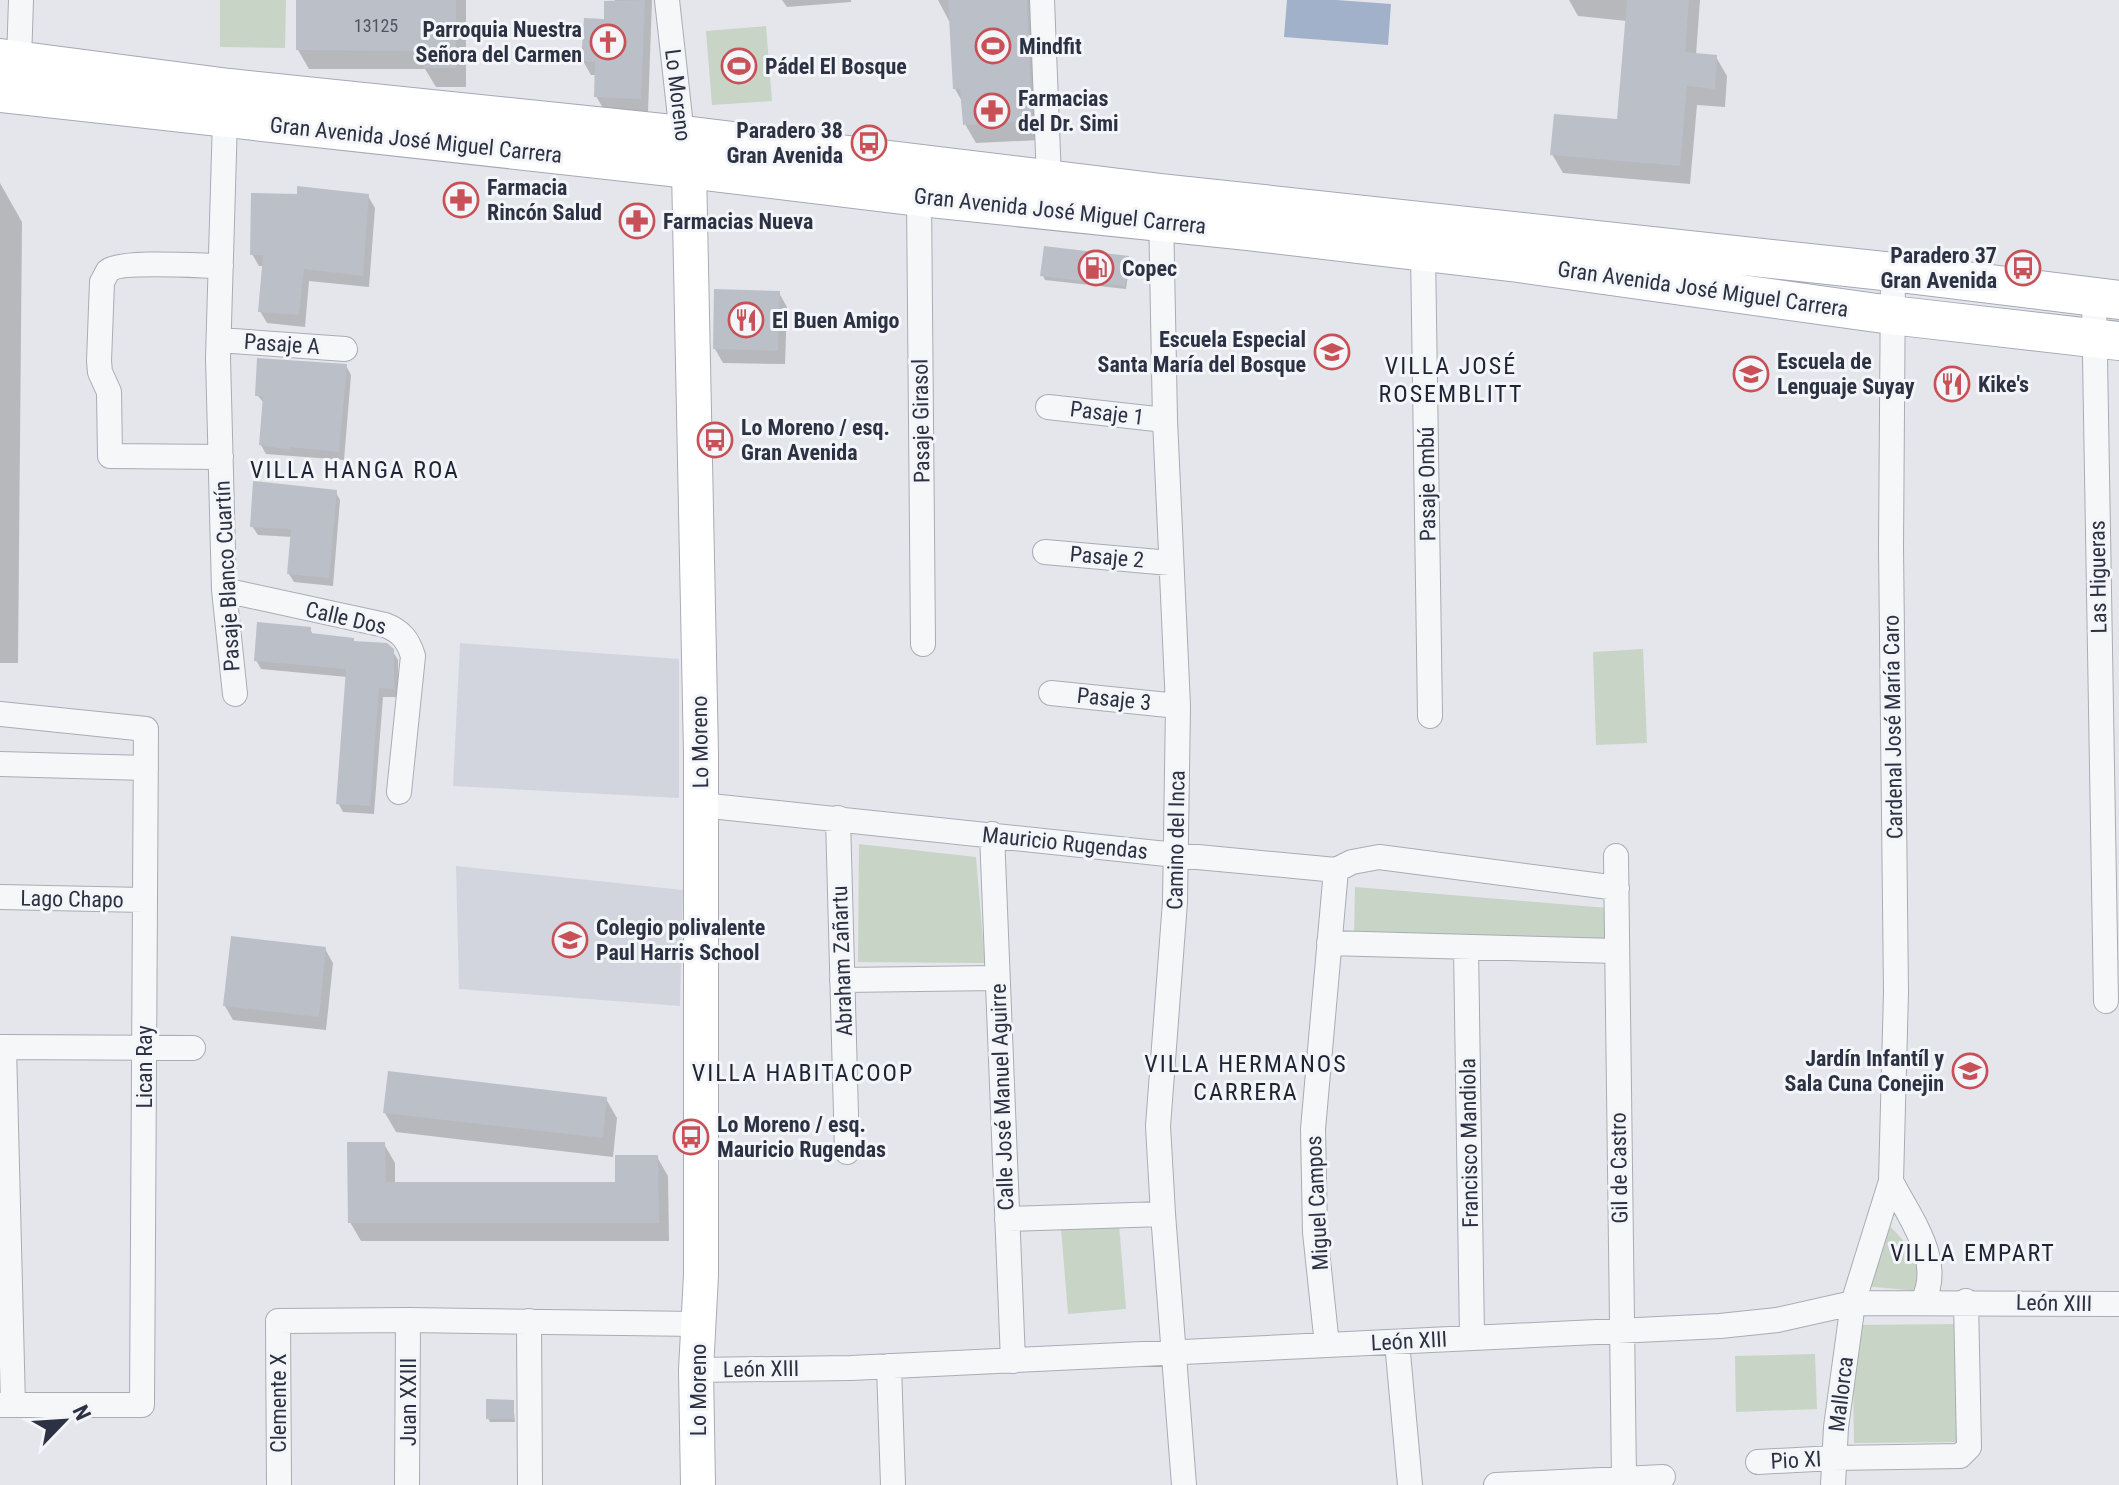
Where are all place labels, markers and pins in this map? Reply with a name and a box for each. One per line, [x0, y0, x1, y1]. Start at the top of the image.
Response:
place label: Parroquia Nuestra Señora del Carmen [416, 17, 582, 67]
church icon: Parroquia Nuestra Señora del Carmen [589, 23, 627, 61]
sports icon: Mindfit [974, 27, 1012, 65]
place label: Mindfit [1019, 34, 1082, 59]
sports icon: Pádel El Bosque [720, 47, 758, 85]
place label: Pádel El Bosque [765, 54, 907, 79]
place label: Farmacias del Dr. Simi [1018, 86, 1119, 136]
pharmacy icon: Farmacias del Dr. Simi [973, 92, 1011, 130]
place label: Paradero 38 Gran Avenida [726, 118, 843, 168]
bus stop icon: Paradero 38 Gran Avenida [850, 124, 888, 162]
place label: Farmacia Rincón Salud [487, 175, 602, 225]
pharmacy icon: Farmacia Rincón Salud [442, 181, 480, 219]
pharmacy icon: Farmacias Nueva [618, 202, 656, 240]
place label: Farmacias Nueva [663, 209, 813, 234]
place label: Paradero 37 Gran Avenida [1880, 243, 1997, 293]
fuel station icon: Copec [1077, 249, 1115, 287]
bus stop icon: Paradero 37 Gran Avenida [2004, 249, 2042, 287]
place label: Copec [1122, 256, 1177, 281]
restaurant icon: El Buen Amigo [727, 301, 765, 339]
place label: El Buen Amigo [772, 308, 900, 333]
place label: Escuela Especial Santa María del Bosque [1098, 327, 1306, 377]
school or university icon: Escuela Especial Santa María del Bosque [1313, 333, 1351, 371]
place label: Escuela de Lenguaje Suyay [1777, 349, 1915, 399]
school or university icon: Escuela de Lenguaje Suyay [1732, 355, 1770, 393]
restaurant icon: Kike's [1933, 365, 1971, 403]
place label: Kike's [1978, 372, 2029, 397]
place label: Lo Moreno / esq. Gran Avenida [741, 415, 890, 465]
bus stop icon: Lo Moreno / esq. Gran Avenida [696, 421, 734, 459]
place label: Colegio polivalente Paul Harris School [596, 915, 765, 965]
school or university icon: Colegio polivalente Paul Harris School [551, 921, 589, 959]
place label: Jardín Infantíl y Sala Cuna Conejin [1785, 1046, 1944, 1096]
school or university icon: Jardín Infantíl y Sala Cuna Conejin [1951, 1052, 1989, 1090]
place label: Lo Moreno / esq. Mauricio Rugendas [717, 1112, 886, 1162]
bus stop icon: Lo Moreno / esq. Mauricio Rugendas [672, 1118, 710, 1156]

